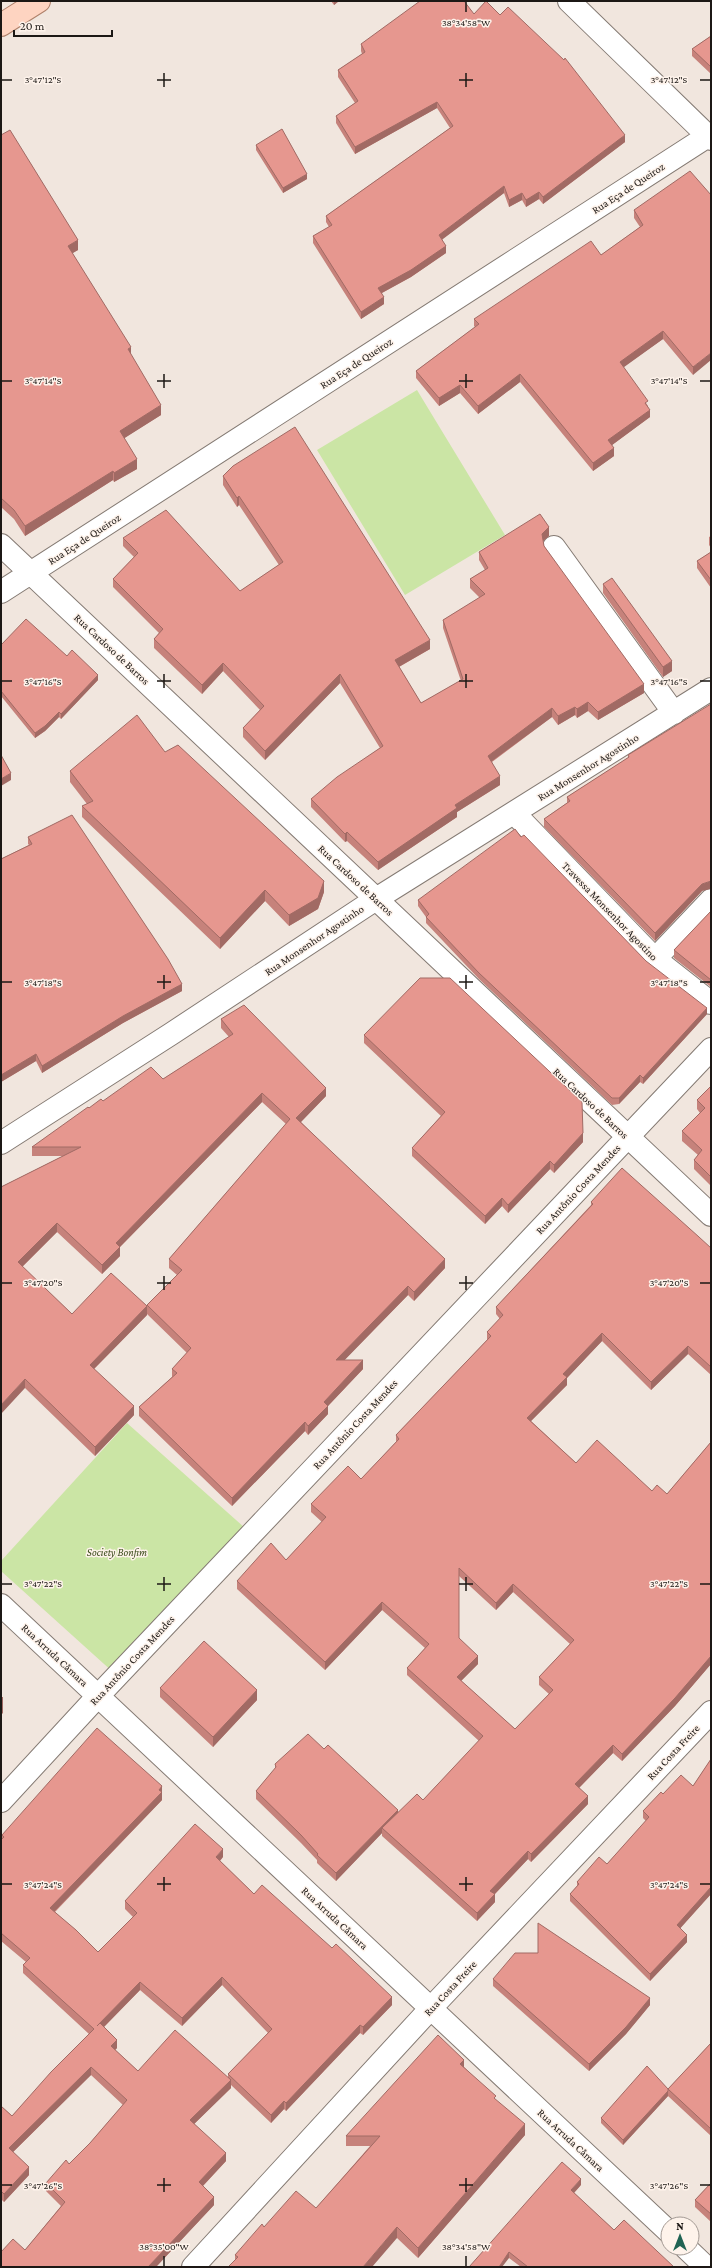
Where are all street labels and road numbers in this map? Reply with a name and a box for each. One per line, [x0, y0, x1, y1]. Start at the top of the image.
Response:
street label: Rua Eça de Queiroz [589, 160, 667, 217]
street label: Rua Eça de Queiroz [317, 335, 395, 392]
street label: Rua Eça de Queiroz [45, 511, 123, 568]
street label: Rua Cardoso de Barros [72, 611, 152, 687]
street label: Rua Monsenhor Agostinho [535, 731, 642, 804]
street label: Rua Cardoso de Barros [316, 842, 396, 918]
street label: Travessa Monsenhor Agostino [559, 859, 661, 964]
street label: Rua Monsenhor Agostinho [262, 902, 367, 978]
street label: Rua Cardoso de Barros [551, 1065, 631, 1141]
street label: Rua Antônio Costa Mendes [533, 1142, 623, 1236]
street label: Rua Antônio Costa Mendes [310, 1377, 400, 1471]
street label: Rua Antônio Costa Mendes [87, 1613, 177, 1707]
street label: Rua Arruda Câmara [19, 1621, 91, 1689]
street label: Rua Costa Freire [644, 1722, 702, 1782]
street label: Rua Arruda Câmara [299, 1884, 371, 1952]
street label: Rua Costa Freire [421, 1958, 479, 2018]
street label: Rua Arruda Câmara [535, 2106, 607, 2174]

